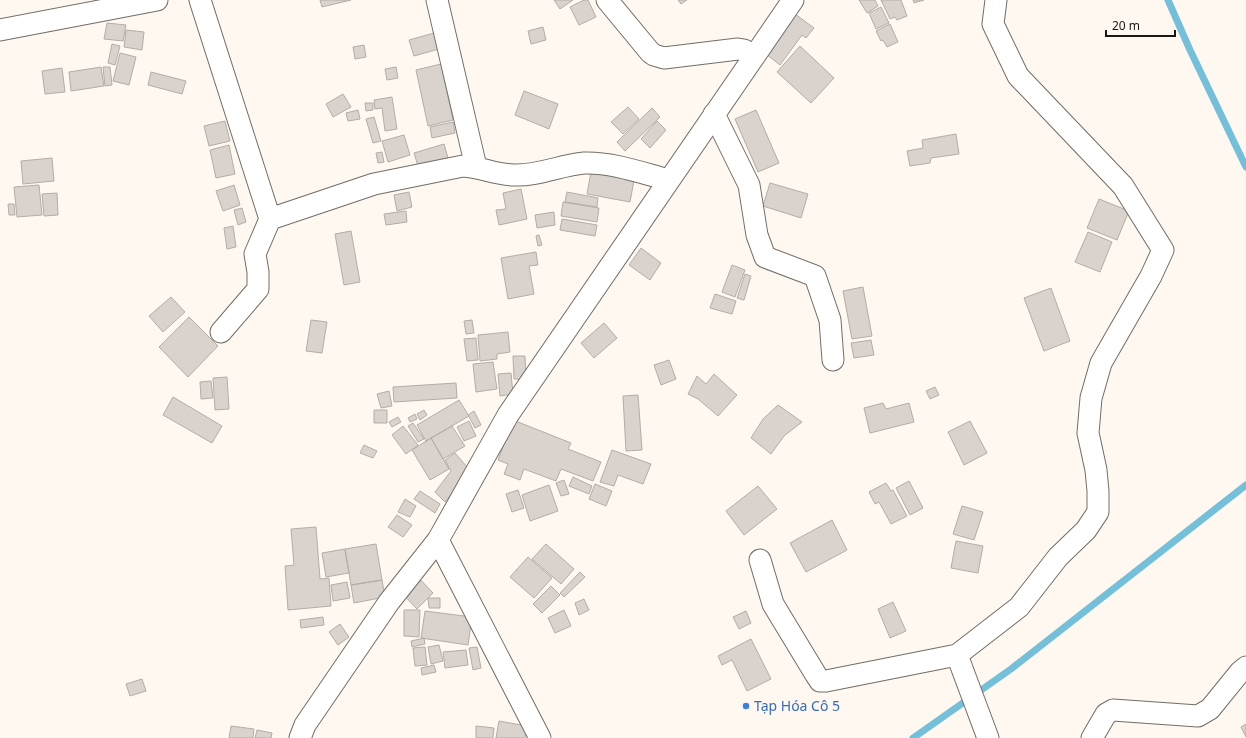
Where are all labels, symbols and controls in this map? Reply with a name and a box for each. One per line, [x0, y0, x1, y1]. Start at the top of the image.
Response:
scale bar [1106, 12, 1175, 38]
text: 20 m [1112, 17, 1140, 34]
place label: Tạp Hóa Cô 5 [754, 696, 840, 715]
marker: Tạp Hóa Cô 5 [741, 701, 751, 711]

